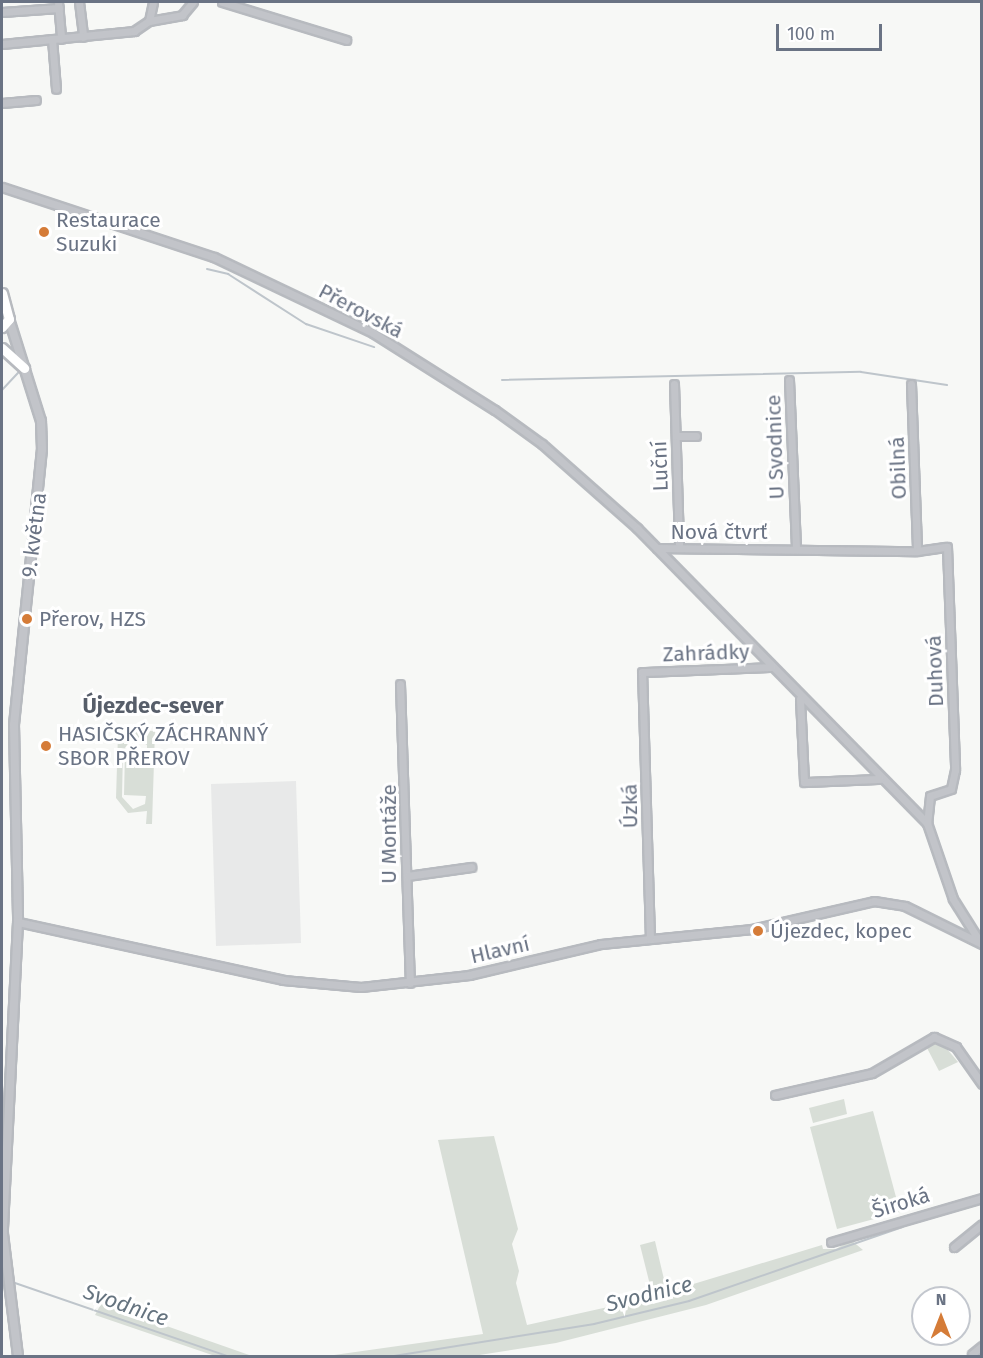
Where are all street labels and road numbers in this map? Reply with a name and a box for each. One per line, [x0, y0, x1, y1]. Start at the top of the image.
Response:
street label: Přerovská [314, 278, 408, 344]
street label: U Svodnice [761, 394, 789, 500]
street label: Obilná [884, 436, 912, 500]
street label: Luční [647, 440, 673, 492]
street label: 9. května [16, 491, 52, 579]
street label: Nová čtvrť [670, 519, 768, 545]
street label: Duhová [921, 635, 949, 707]
street label: Zahrádky [662, 639, 750, 667]
street label: Úzká [617, 783, 643, 829]
street label: U Montáže [376, 784, 402, 884]
street label: Hlavní [468, 931, 532, 969]
street label: Široká [869, 1182, 933, 1224]

